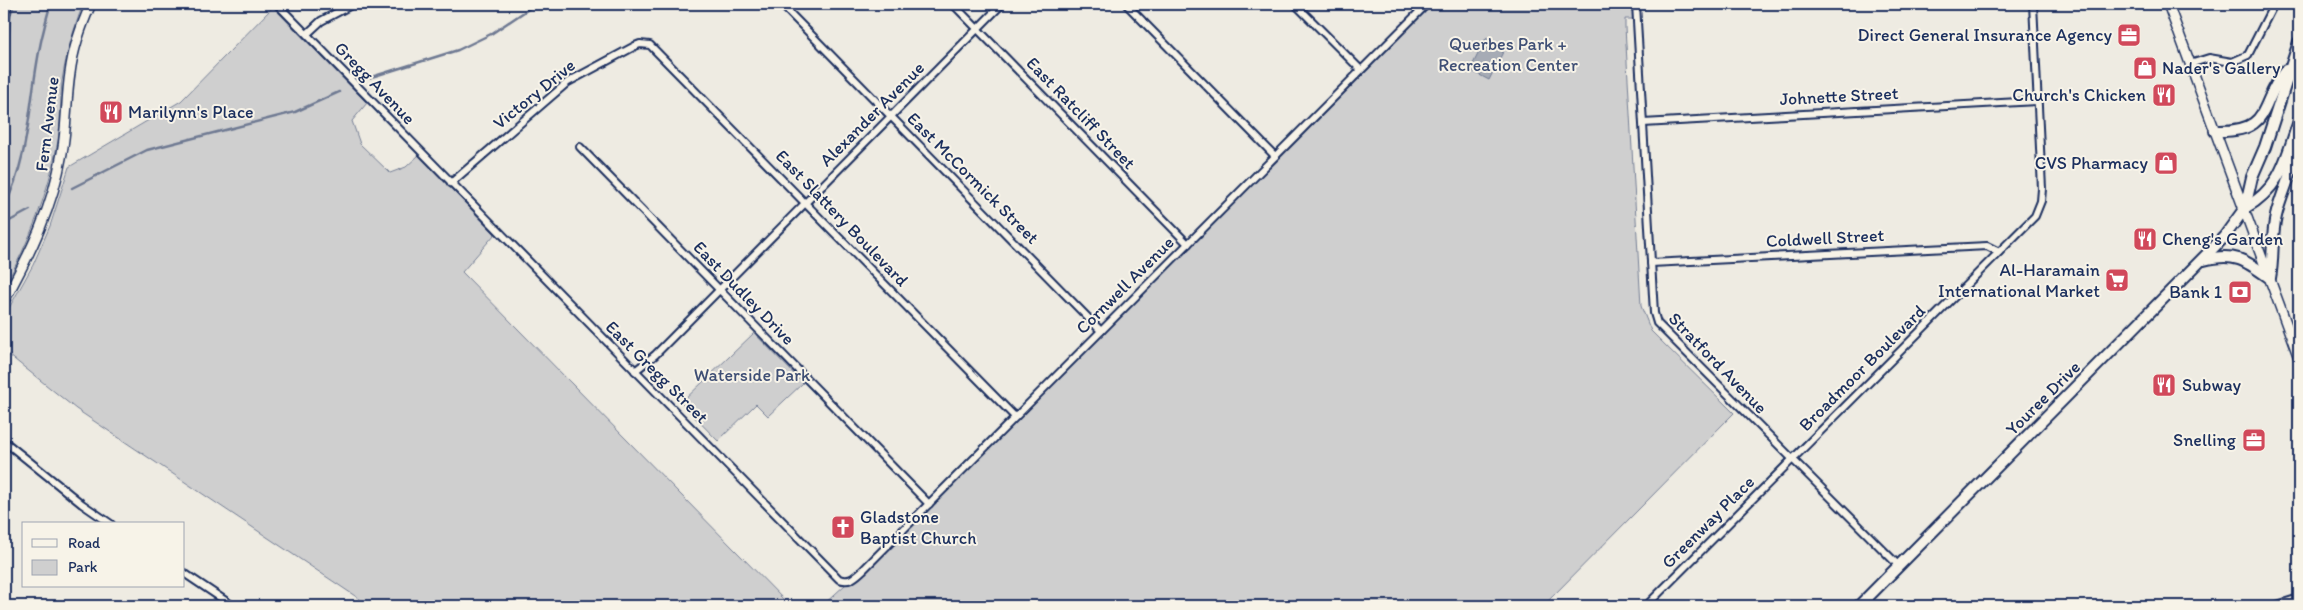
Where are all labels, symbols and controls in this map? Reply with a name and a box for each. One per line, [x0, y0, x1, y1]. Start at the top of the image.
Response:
office icon: Direct General Insurance Agency [2116, 22, 2142, 48]
place label: Direct General Insurance Agency [1857, 24, 2112, 46]
park label: Querbes Park + Recreation Center [1438, 33, 1579, 76]
street label: Gregg Avenue [330, 37, 420, 129]
street label: East Ratcliff Street [1022, 52, 1140, 174]
street label: Victory Drive [488, 54, 580, 134]
shop icon: Nader's Gallery [2132, 55, 2158, 81]
street label: Alexander Avenue [815, 57, 929, 171]
place label: Nader's Gallery [2162, 57, 2281, 79]
street label: Fern Avenue [30, 75, 64, 173]
street label: Johnette Street [1779, 82, 1899, 110]
restaurant icon: Church's Chicken [2151, 82, 2177, 108]
place label: Church's Chicken [2012, 84, 2146, 106]
restaurant icon: Marilynn's Place [98, 99, 124, 125]
place label: Marilynn's Place [128, 101, 254, 123]
street label: East McCormick Street [902, 107, 1044, 249]
street label: East Slattery Boulevard [771, 145, 913, 291]
shop icon: CVS Pharmacy [2153, 150, 2179, 176]
place label: CVS Pharmacy [2035, 152, 2149, 174]
street label: Coldwell Street [1765, 224, 1885, 252]
restaurant icon: Cheng's Garden [2132, 226, 2158, 252]
place label: Cheng's Garden [2162, 228, 2283, 250]
street label: Cornwell Avenue [1071, 231, 1179, 339]
street label: East Dudley Drive [689, 236, 799, 350]
place label: Al-Haramain International Market [1938, 259, 2100, 302]
supermarket icon: Al-Haramain International Market [2104, 267, 2130, 293]
bank icon: Bank 1 [2227, 279, 2253, 305]
place label: Bank 1 [2169, 281, 2222, 303]
street label: Broadmoor Boulevard [1794, 300, 1930, 436]
street label: Stratford Avenue [1664, 308, 1772, 418]
street label: East Gregg Street [601, 316, 713, 428]
street label: Youree Drive [2001, 356, 2085, 440]
park label: Waterside Park [694, 364, 811, 386]
restaurant icon: Subway [2151, 372, 2177, 398]
place label: Subway [2182, 374, 2242, 396]
office icon: Snelling [2241, 427, 2267, 453]
place label: Snelling [2173, 429, 2237, 451]
street label: Greenway Place [1657, 471, 1759, 573]
place label: Gladstone Baptist Church [860, 506, 976, 549]
church icon: Gladstone Baptist Church [830, 514, 856, 540]
legend [22, 522, 185, 588]
text: Road [68, 534, 101, 552]
text: Park [68, 558, 98, 576]

